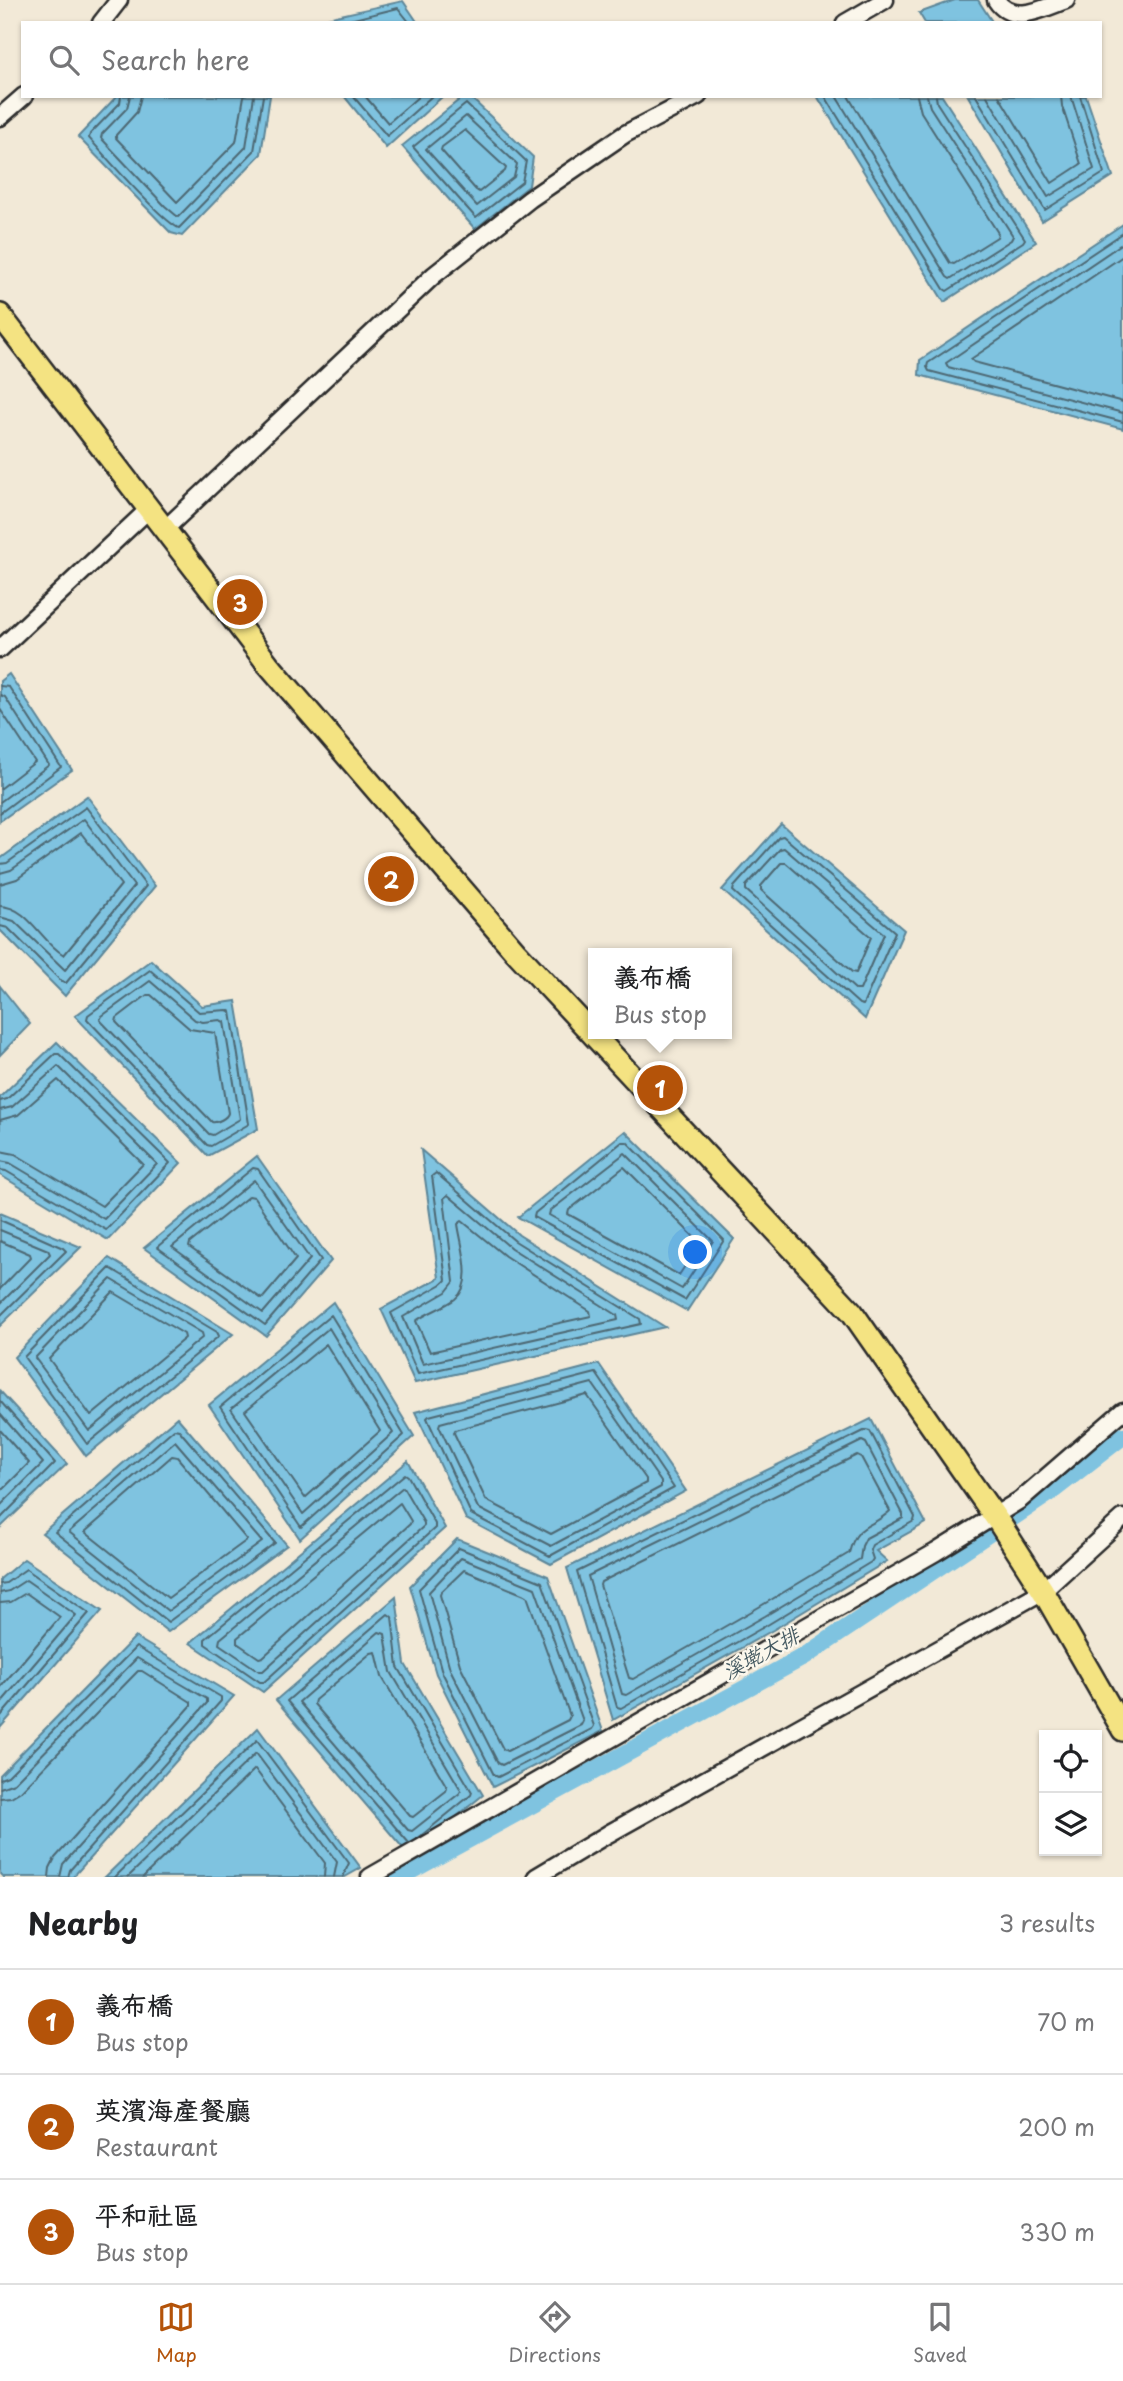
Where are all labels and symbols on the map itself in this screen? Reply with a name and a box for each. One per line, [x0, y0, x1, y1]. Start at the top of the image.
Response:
pin: 3 [217, 576, 263, 628]
pin: 2 [368, 853, 414, 905]
pin: 1 [637, 1062, 683, 1114]
your location [678, 1235, 712, 1269]
water label: 溪墘大排 [716, 1617, 806, 1687]

